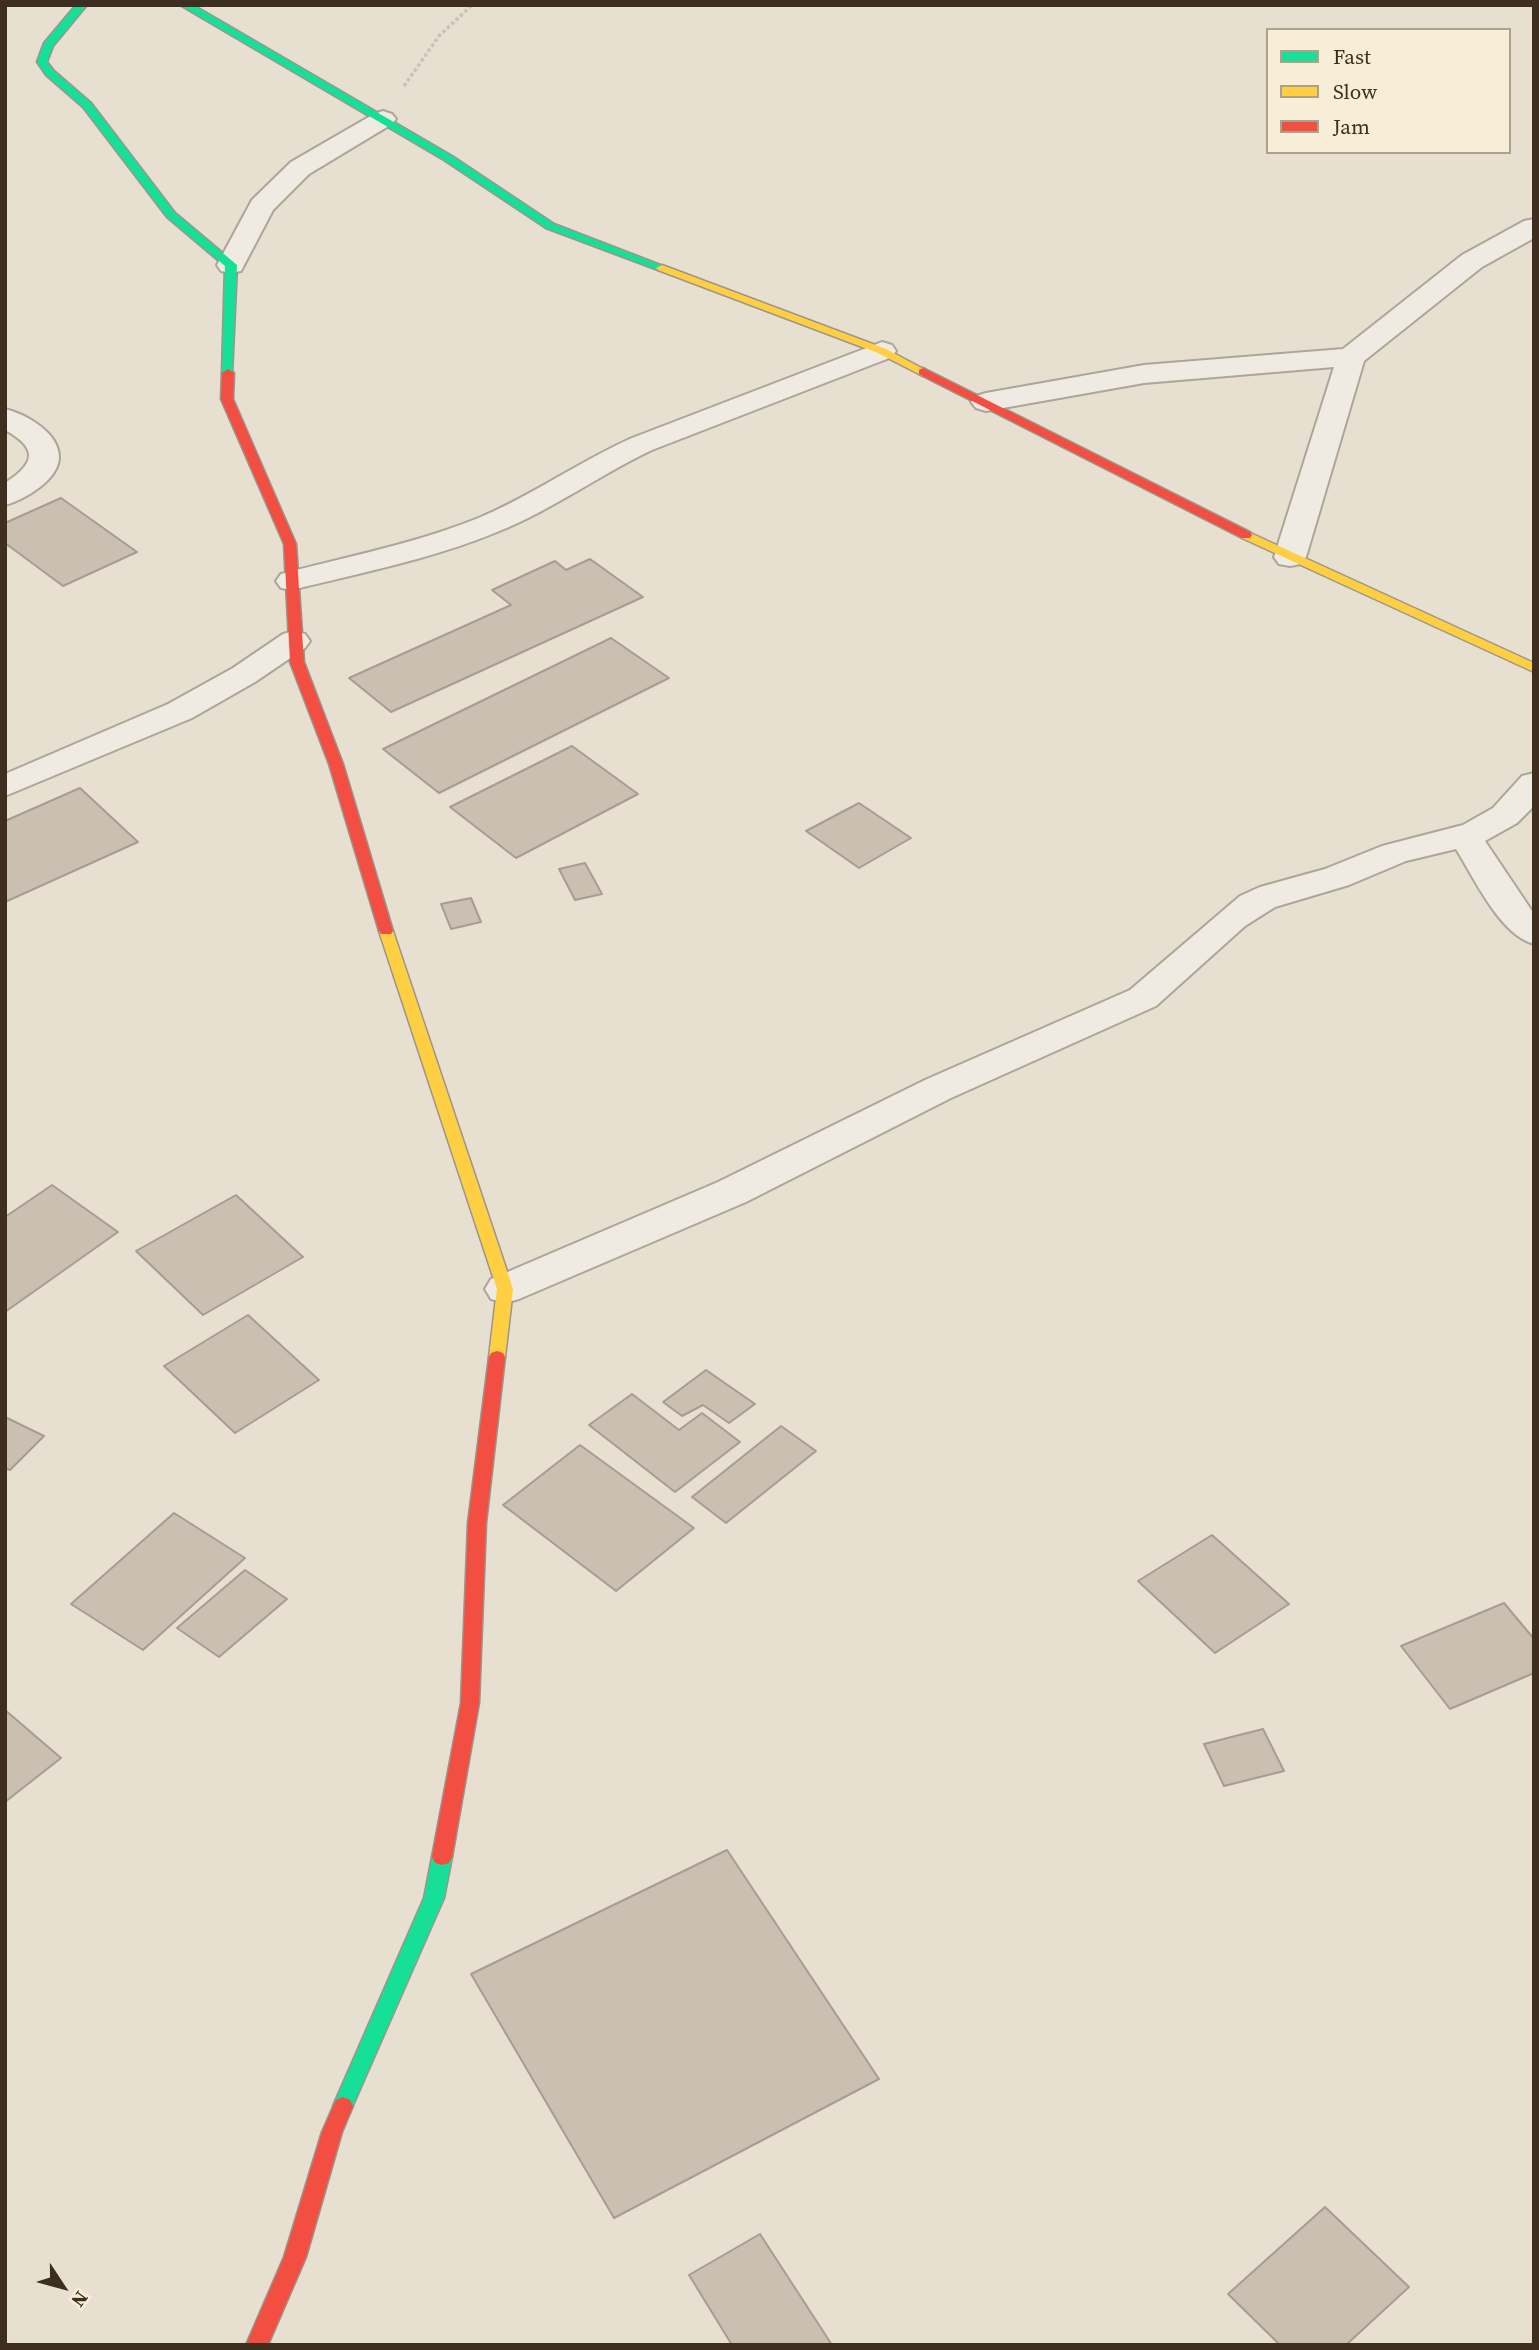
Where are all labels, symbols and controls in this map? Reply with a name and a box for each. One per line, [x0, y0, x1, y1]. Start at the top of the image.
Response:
legend [1266, 28, 1511, 154]
text: Fast [1333, 42, 1371, 71]
text: Slow [1333, 77, 1377, 106]
text: Jam [1333, 112, 1370, 141]
north arrow [28, 2252, 98, 2322]
text: N [65, 2286, 95, 2313]

